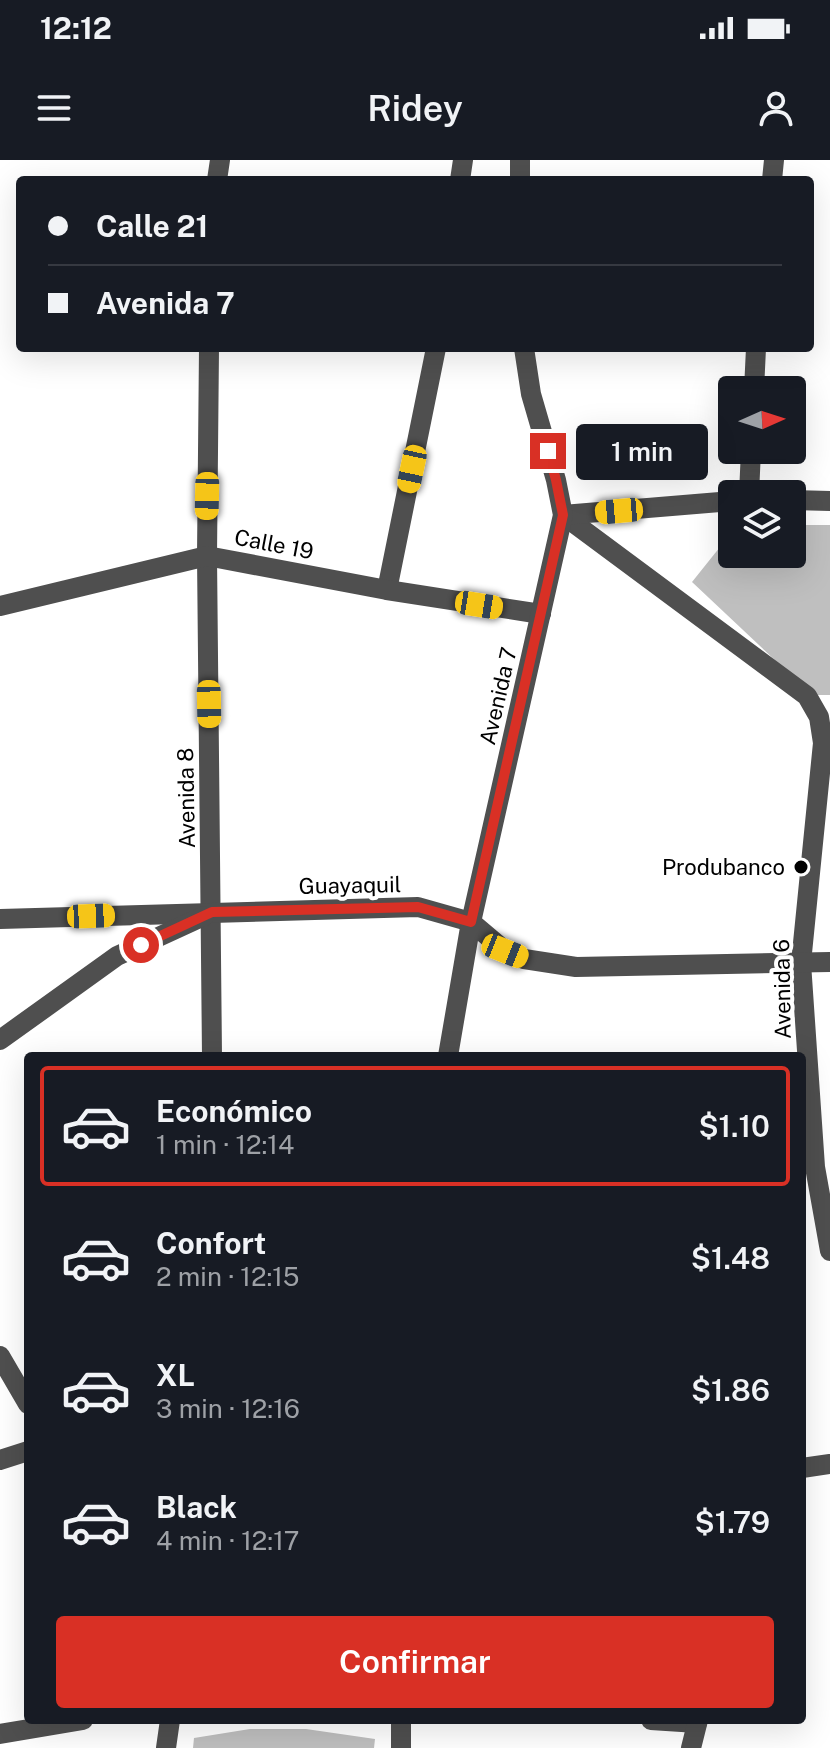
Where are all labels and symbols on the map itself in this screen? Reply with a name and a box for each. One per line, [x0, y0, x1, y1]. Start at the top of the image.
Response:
north arrow [718, 376, 806, 464]
callout: 1 min [576, 423, 708, 479]
route end [530, 433, 566, 469]
car [395, 443, 429, 495]
car [195, 472, 219, 520]
car [594, 497, 644, 525]
street label: Calle 19 [232, 524, 316, 564]
car [453, 589, 505, 621]
street label: Avenida 7 [474, 645, 522, 747]
car [197, 680, 221, 728]
street label: Avenida 8 [172, 747, 200, 849]
place label: Produbanco [662, 854, 785, 880]
marker: Produbanco [792, 858, 810, 876]
street label: Guayaquil [298, 871, 402, 899]
car [67, 903, 115, 929]
route start [123, 927, 159, 963]
car [478, 931, 532, 971]
street label: Avenida 6 [768, 939, 796, 1039]

